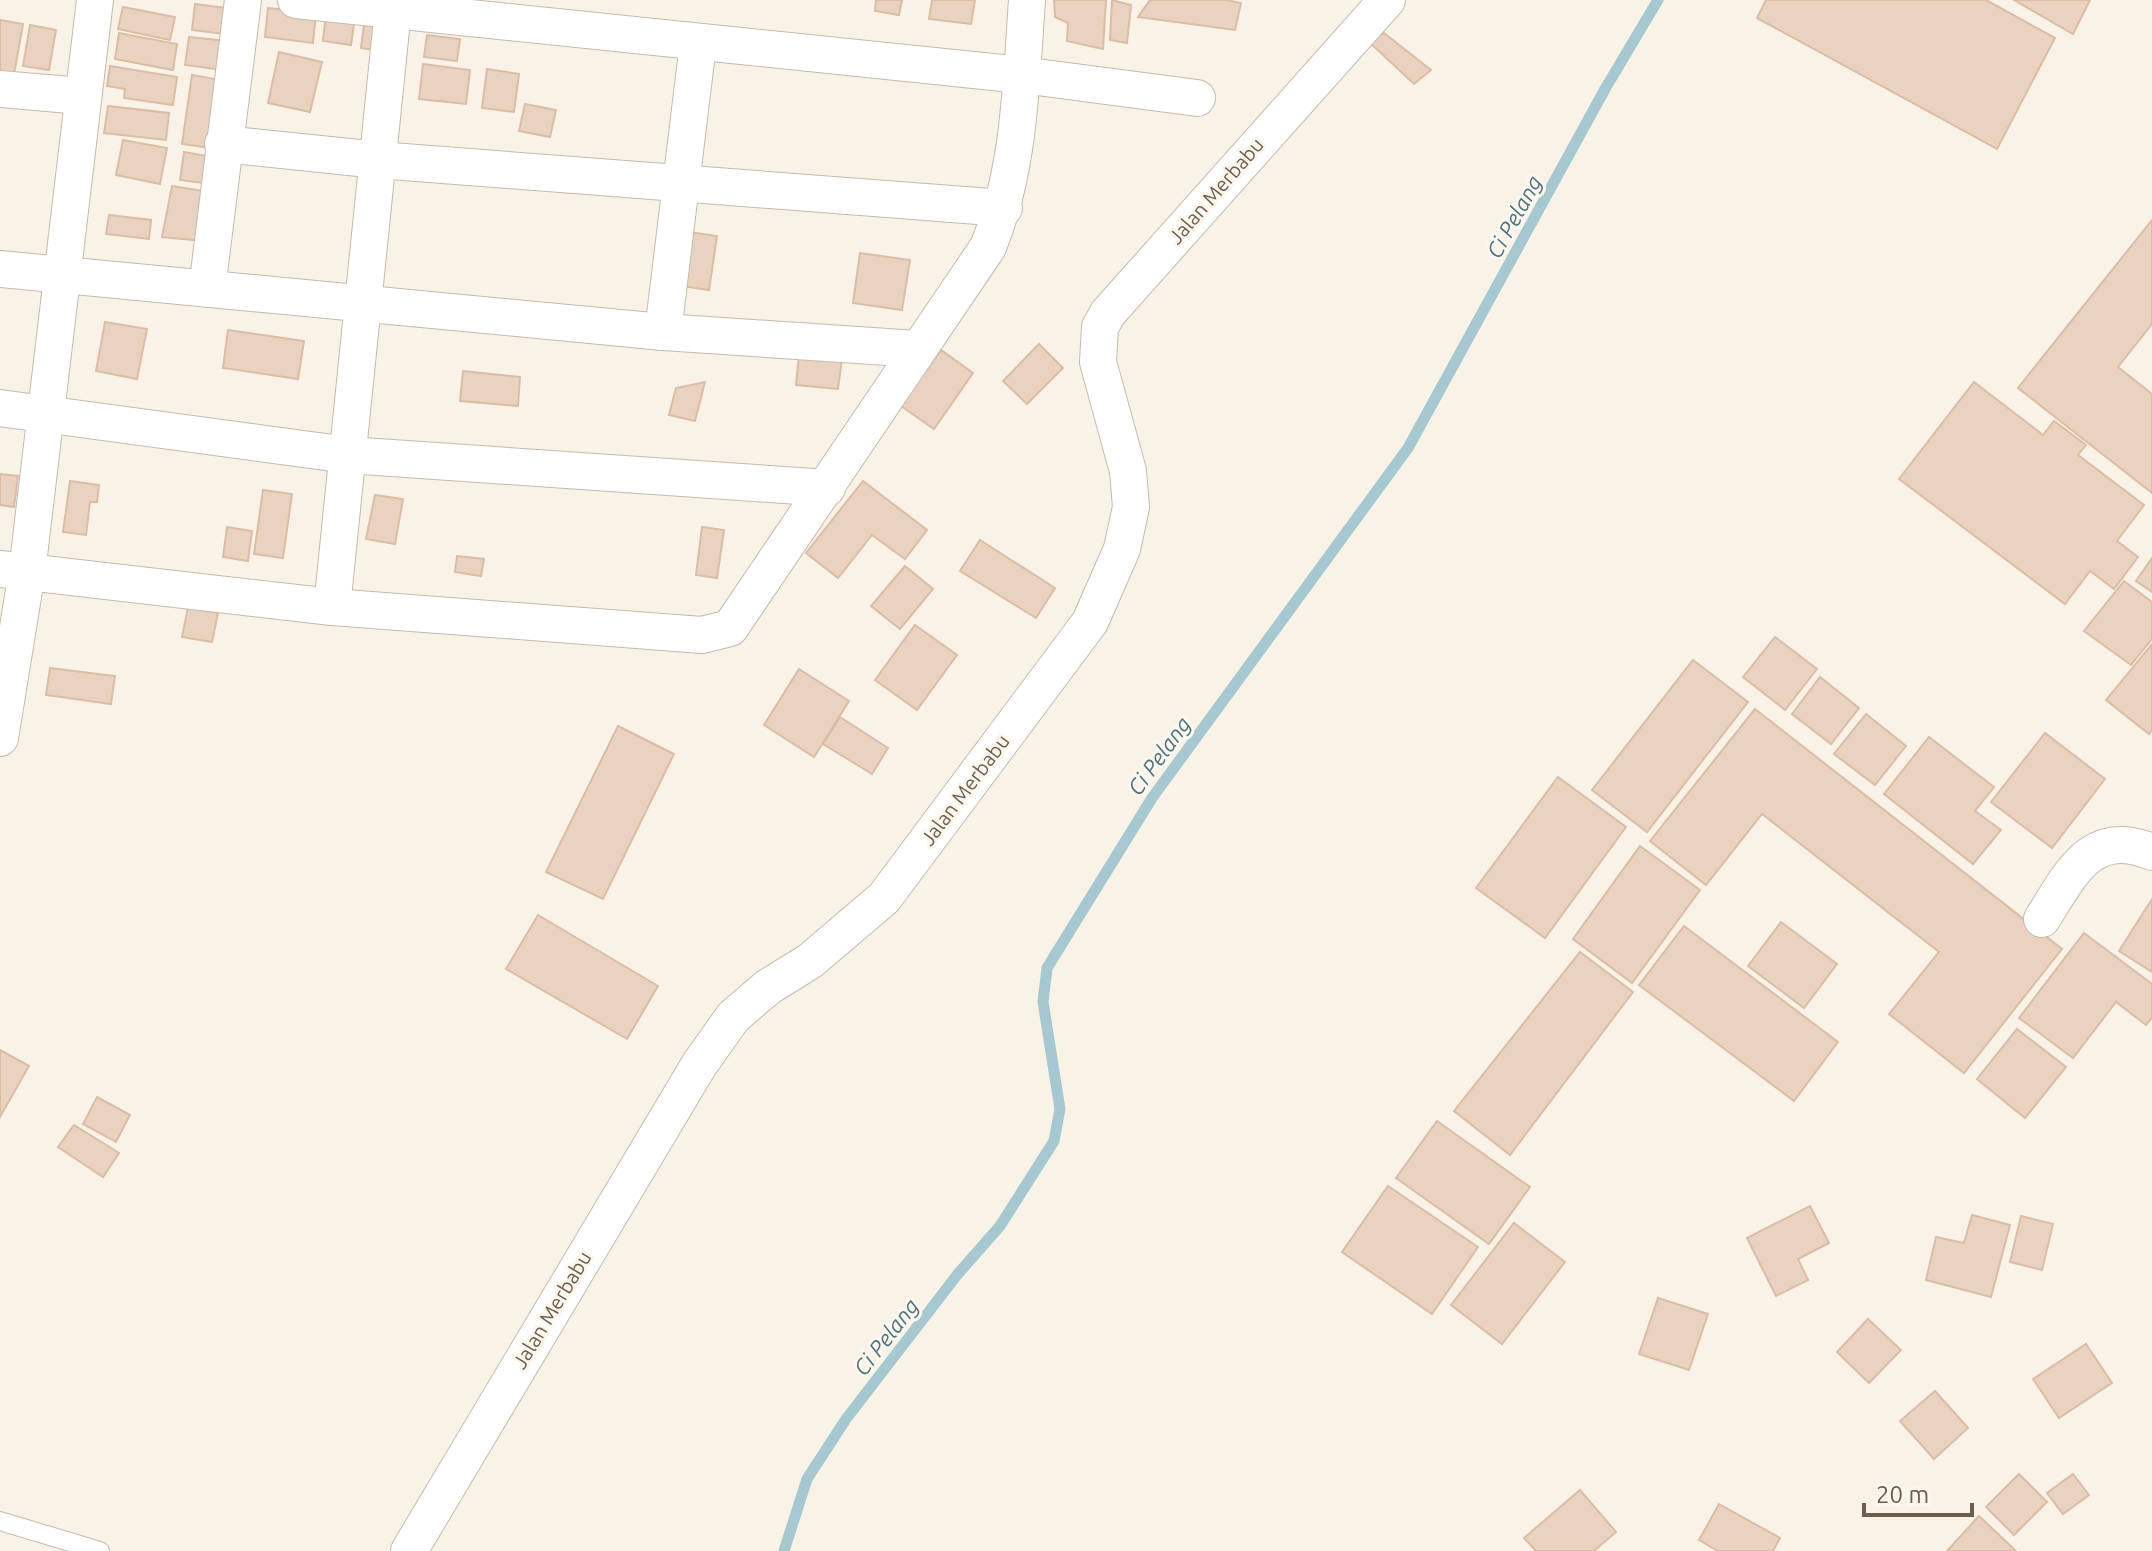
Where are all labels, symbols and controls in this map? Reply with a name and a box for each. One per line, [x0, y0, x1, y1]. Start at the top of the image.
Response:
street label: Jalan Merbabu [1163, 133, 1268, 248]
water label: Ci Pelang [1481, 171, 1546, 262]
water label: Ci Pelang [1122, 712, 1195, 800]
street label: Jalan Merbabu [915, 730, 1014, 850]
street label: Jalan Merbabu [508, 1247, 596, 1373]
water label: Ci Pelang [848, 1293, 923, 1380]
scale bar [1864, 1467, 1972, 1517]
text: 20 m [1876, 1481, 1929, 1508]

